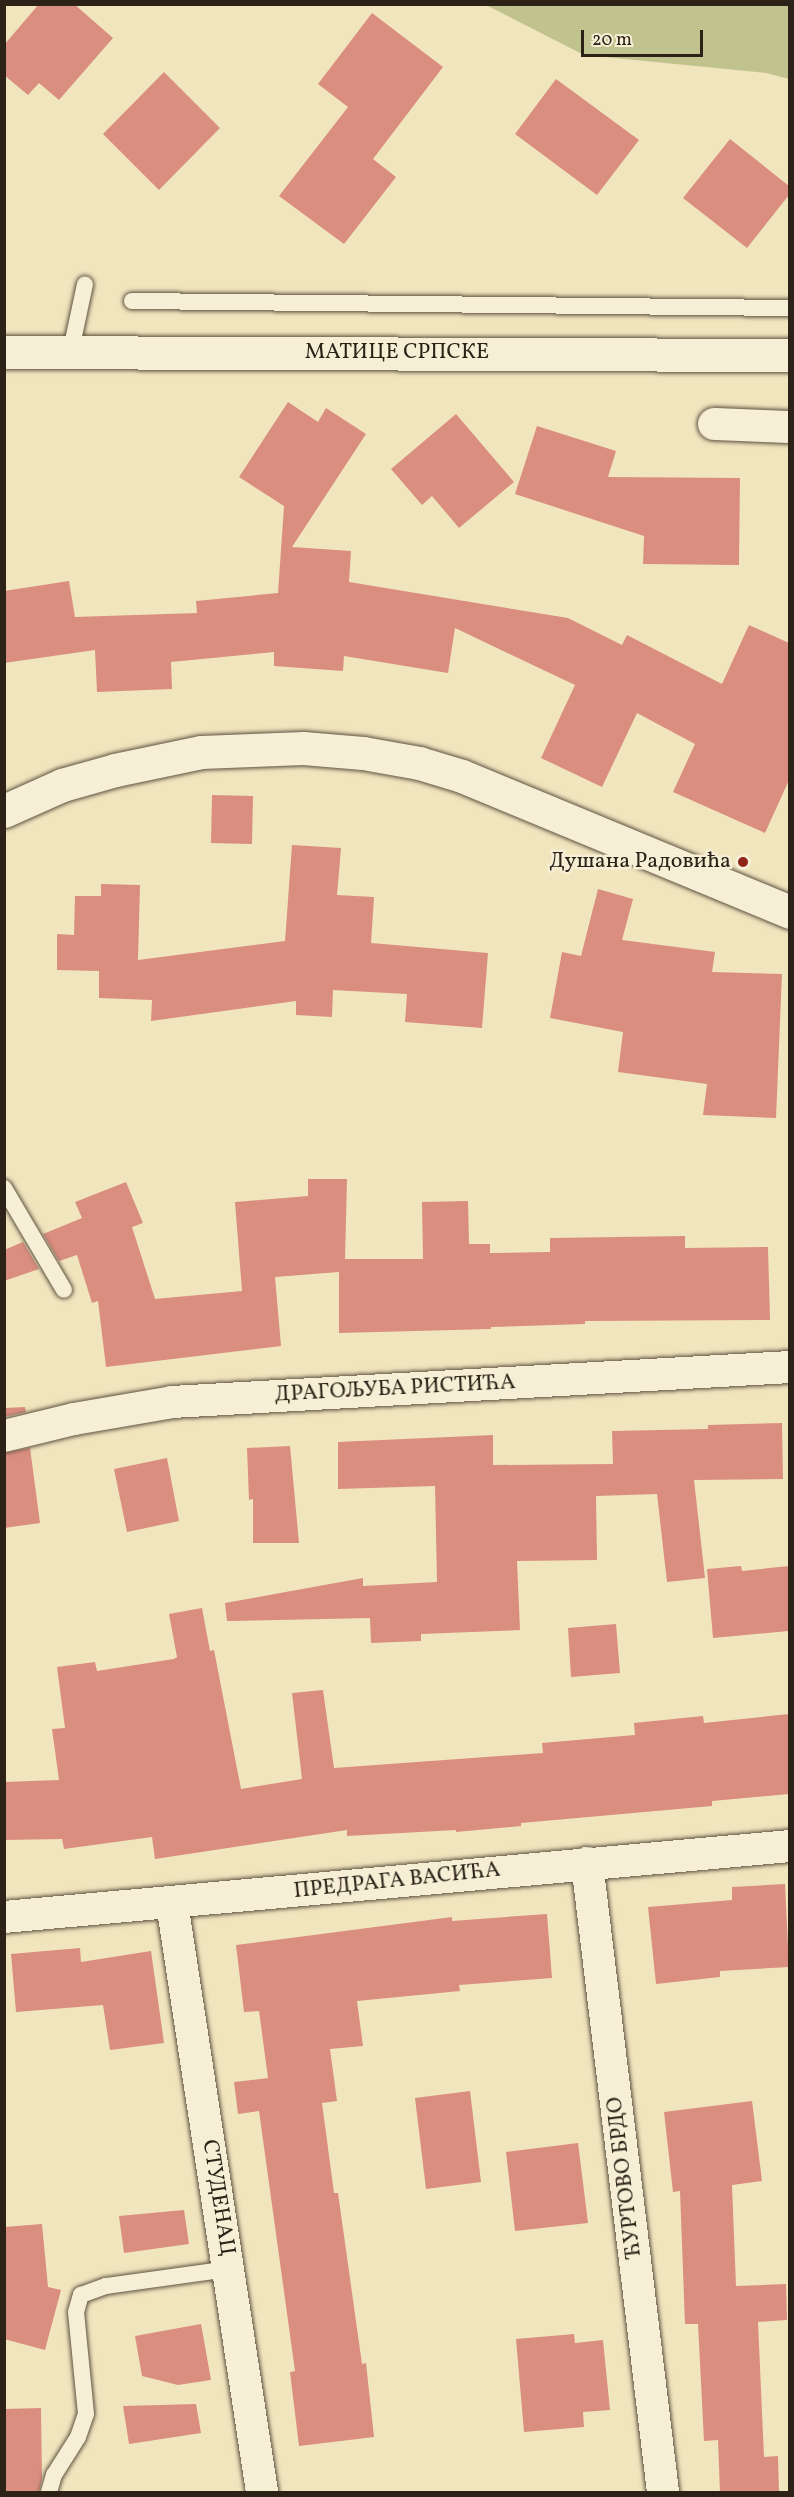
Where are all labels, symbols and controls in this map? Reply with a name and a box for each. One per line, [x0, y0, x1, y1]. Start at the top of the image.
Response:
scale bar [584, 18, 706, 56]
text: 20 m [592, 28, 632, 53]
street label: МАТИЦЕ СРПСКЕ [305, 340, 489, 366]
place label: Душана Радовића [549, 849, 731, 875]
marker: Душана Радовића [736, 855, 750, 869]
street label: ДРАГОЉУБА РИСТИЋА [274, 1370, 516, 1408]
street label: ПРЕДРАГА ВАСИЋА [292, 1857, 502, 1905]
street label: ЋУРТОВО БРДО [602, 2095, 648, 2261]
street label: СТУДЕНАЦ [196, 2138, 240, 2258]

